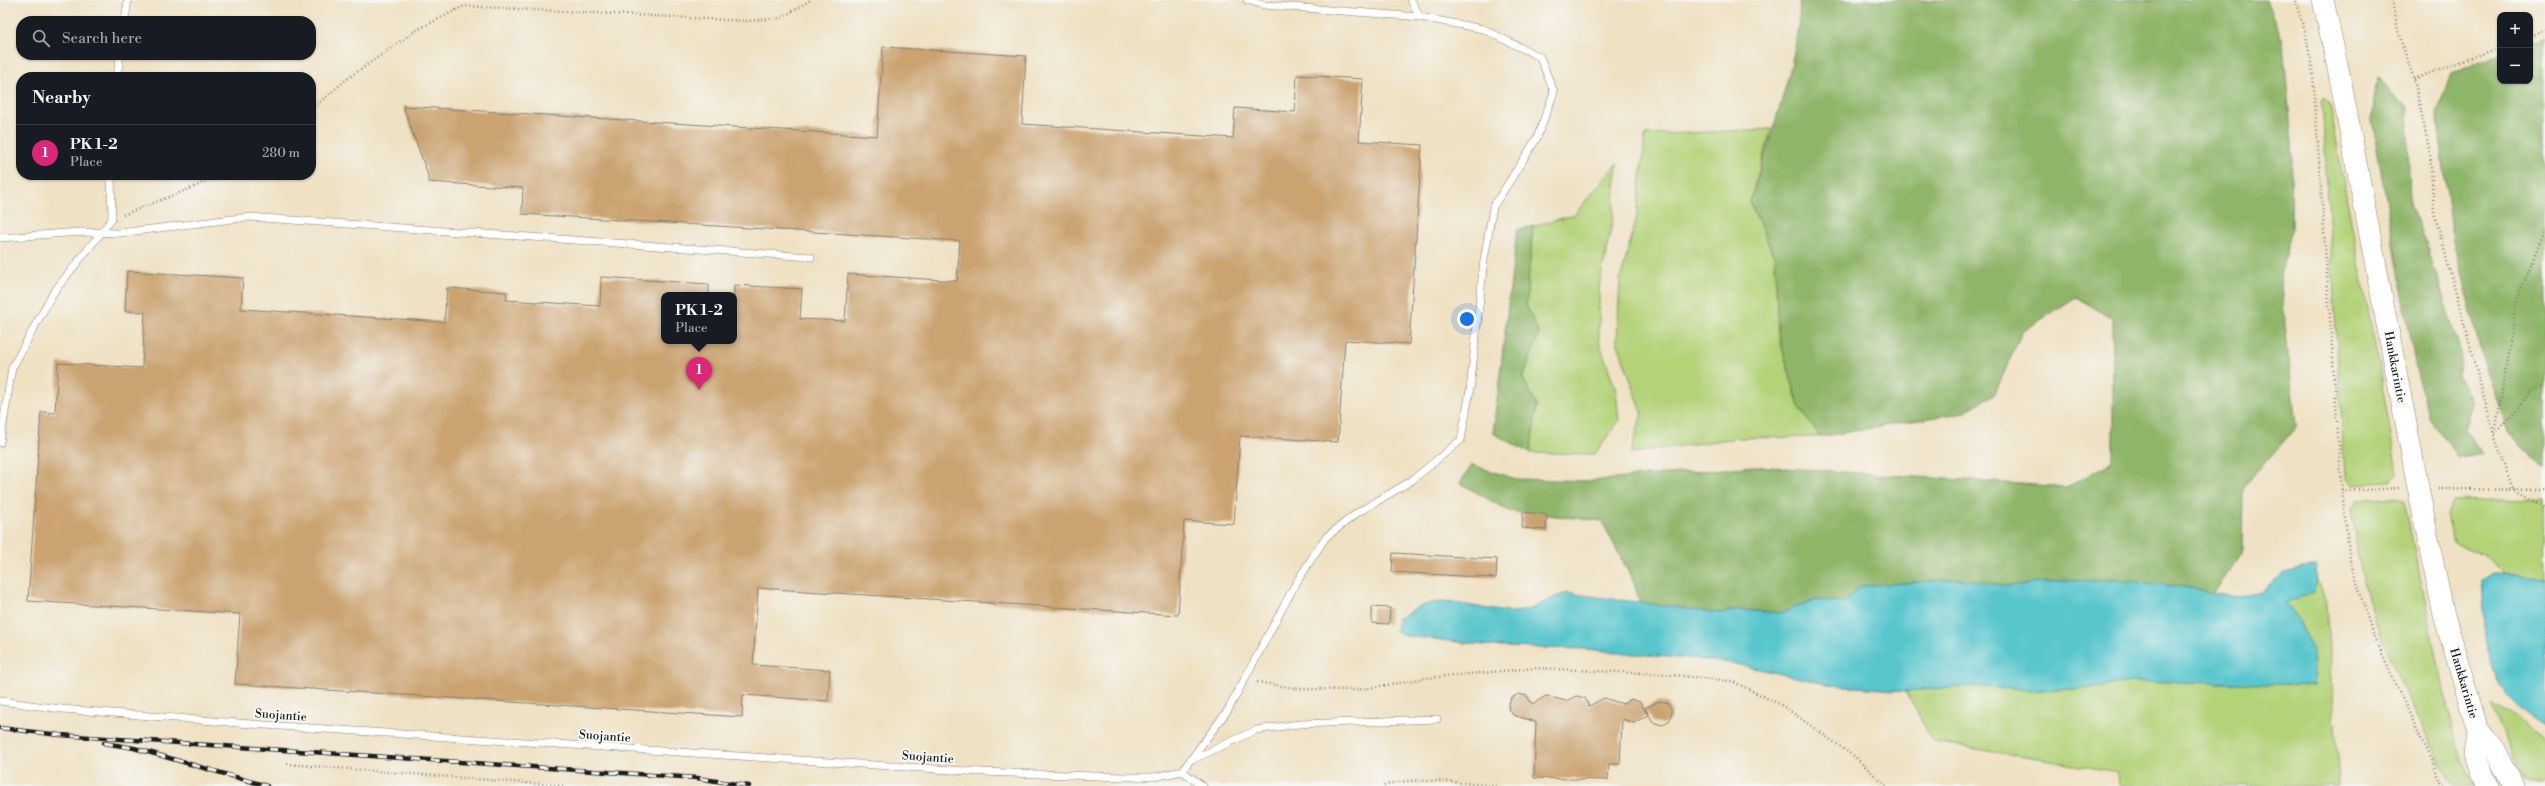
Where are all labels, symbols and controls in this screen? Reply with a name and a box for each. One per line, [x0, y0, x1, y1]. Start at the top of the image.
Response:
map controls [2497, 12, 2533, 84]
button: + [2497, 12, 2533, 48]
search box [16, 16, 316, 60]
icon: search [30, 27, 52, 49]
text: Search here [62, 29, 142, 48]
button: − [2497, 48, 2533, 84]
text: Nearby [32, 87, 91, 109]
text: PK 1-2 [70, 135, 118, 154]
text: 1 [42, 145, 48, 161]
text: 280 m [262, 145, 300, 161]
text: Place [70, 154, 102, 170]
popup [661, 292, 737, 344]
text: PK 1-2 [675, 301, 723, 320]
your location [1457, 309, 1477, 329]
text: Place [675, 320, 708, 336]
street label: Hankkarintie [2380, 330, 2409, 404]
pin: 1 [686, 357, 712, 390]
street label: Hankkarintie [2446, 646, 2481, 720]
street label: Suojantie [255, 706, 307, 725]
street label: Suojantie [579, 727, 631, 746]
street label: Suojantie [902, 748, 954, 767]

